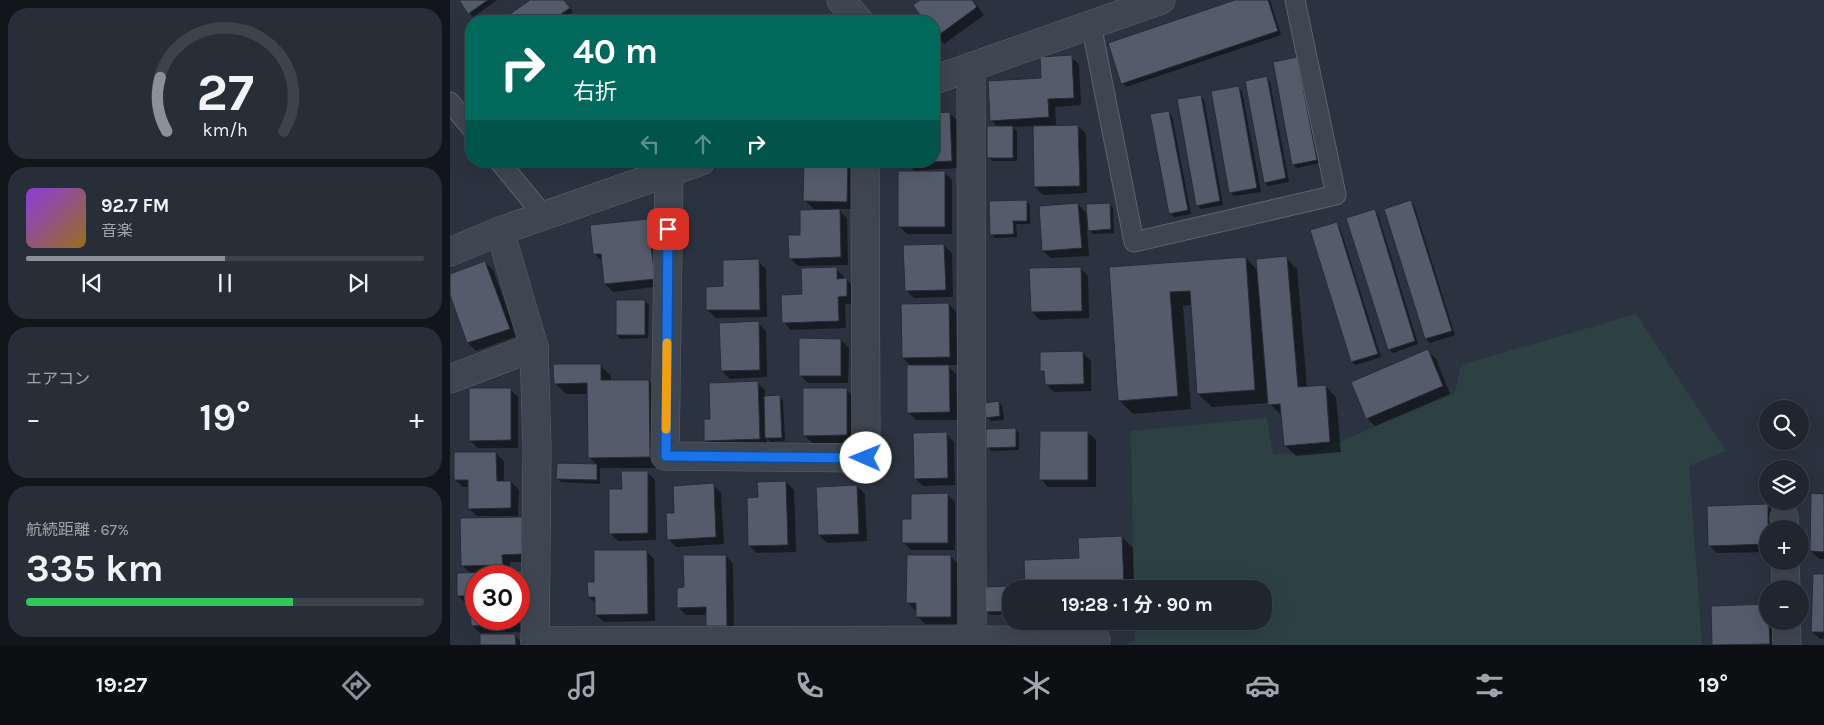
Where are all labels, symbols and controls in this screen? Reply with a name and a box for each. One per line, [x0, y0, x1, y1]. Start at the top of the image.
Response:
text: 40 m [573, 31, 658, 72]
icon: right [490, 35, 555, 100]
text: 27 [196, 62, 254, 123]
text: 右折 [573, 79, 617, 105]
text: km/h [202, 120, 248, 141]
icon: left [636, 130, 664, 158]
icon: ahead [689, 130, 717, 158]
icon: right [742, 130, 770, 158]
text: 92.7 FM [101, 195, 169, 217]
pin [647, 208, 689, 250]
icon: arrive [654, 215, 682, 243]
text: 音楽 [101, 221, 133, 240]
icon: previous [78, 269, 106, 297]
icon: pause [211, 269, 239, 297]
icon: next [344, 269, 372, 297]
text: エアコン [26, 369, 90, 388]
text: 19° [199, 395, 251, 440]
map controls [1759, 400, 1809, 630]
button: search [1759, 400, 1809, 450]
text: − [26, 402, 41, 435]
text: + [409, 402, 424, 435]
position arrow [839, 431, 891, 483]
button: layers [1759, 460, 1809, 510]
text: 航続距離 · 67% [26, 520, 129, 539]
button: + [1759, 520, 1809, 570]
text: 335 km [26, 546, 164, 591]
speed limit sign: 30 [465, 565, 530, 630]
button: − [1759, 580, 1809, 630]
text: 19:28 · 1 分 · 90 m [1061, 594, 1213, 616]
icon: directions [339, 668, 374, 703]
icon: music [565, 668, 600, 703]
icon: phone [792, 668, 827, 703]
icon: climate [1019, 668, 1054, 703]
icon: car [1245, 668, 1280, 703]
icon: filters [1472, 668, 1507, 703]
text: 19:27 [96, 672, 147, 698]
text: 19° [1698, 672, 1728, 698]

